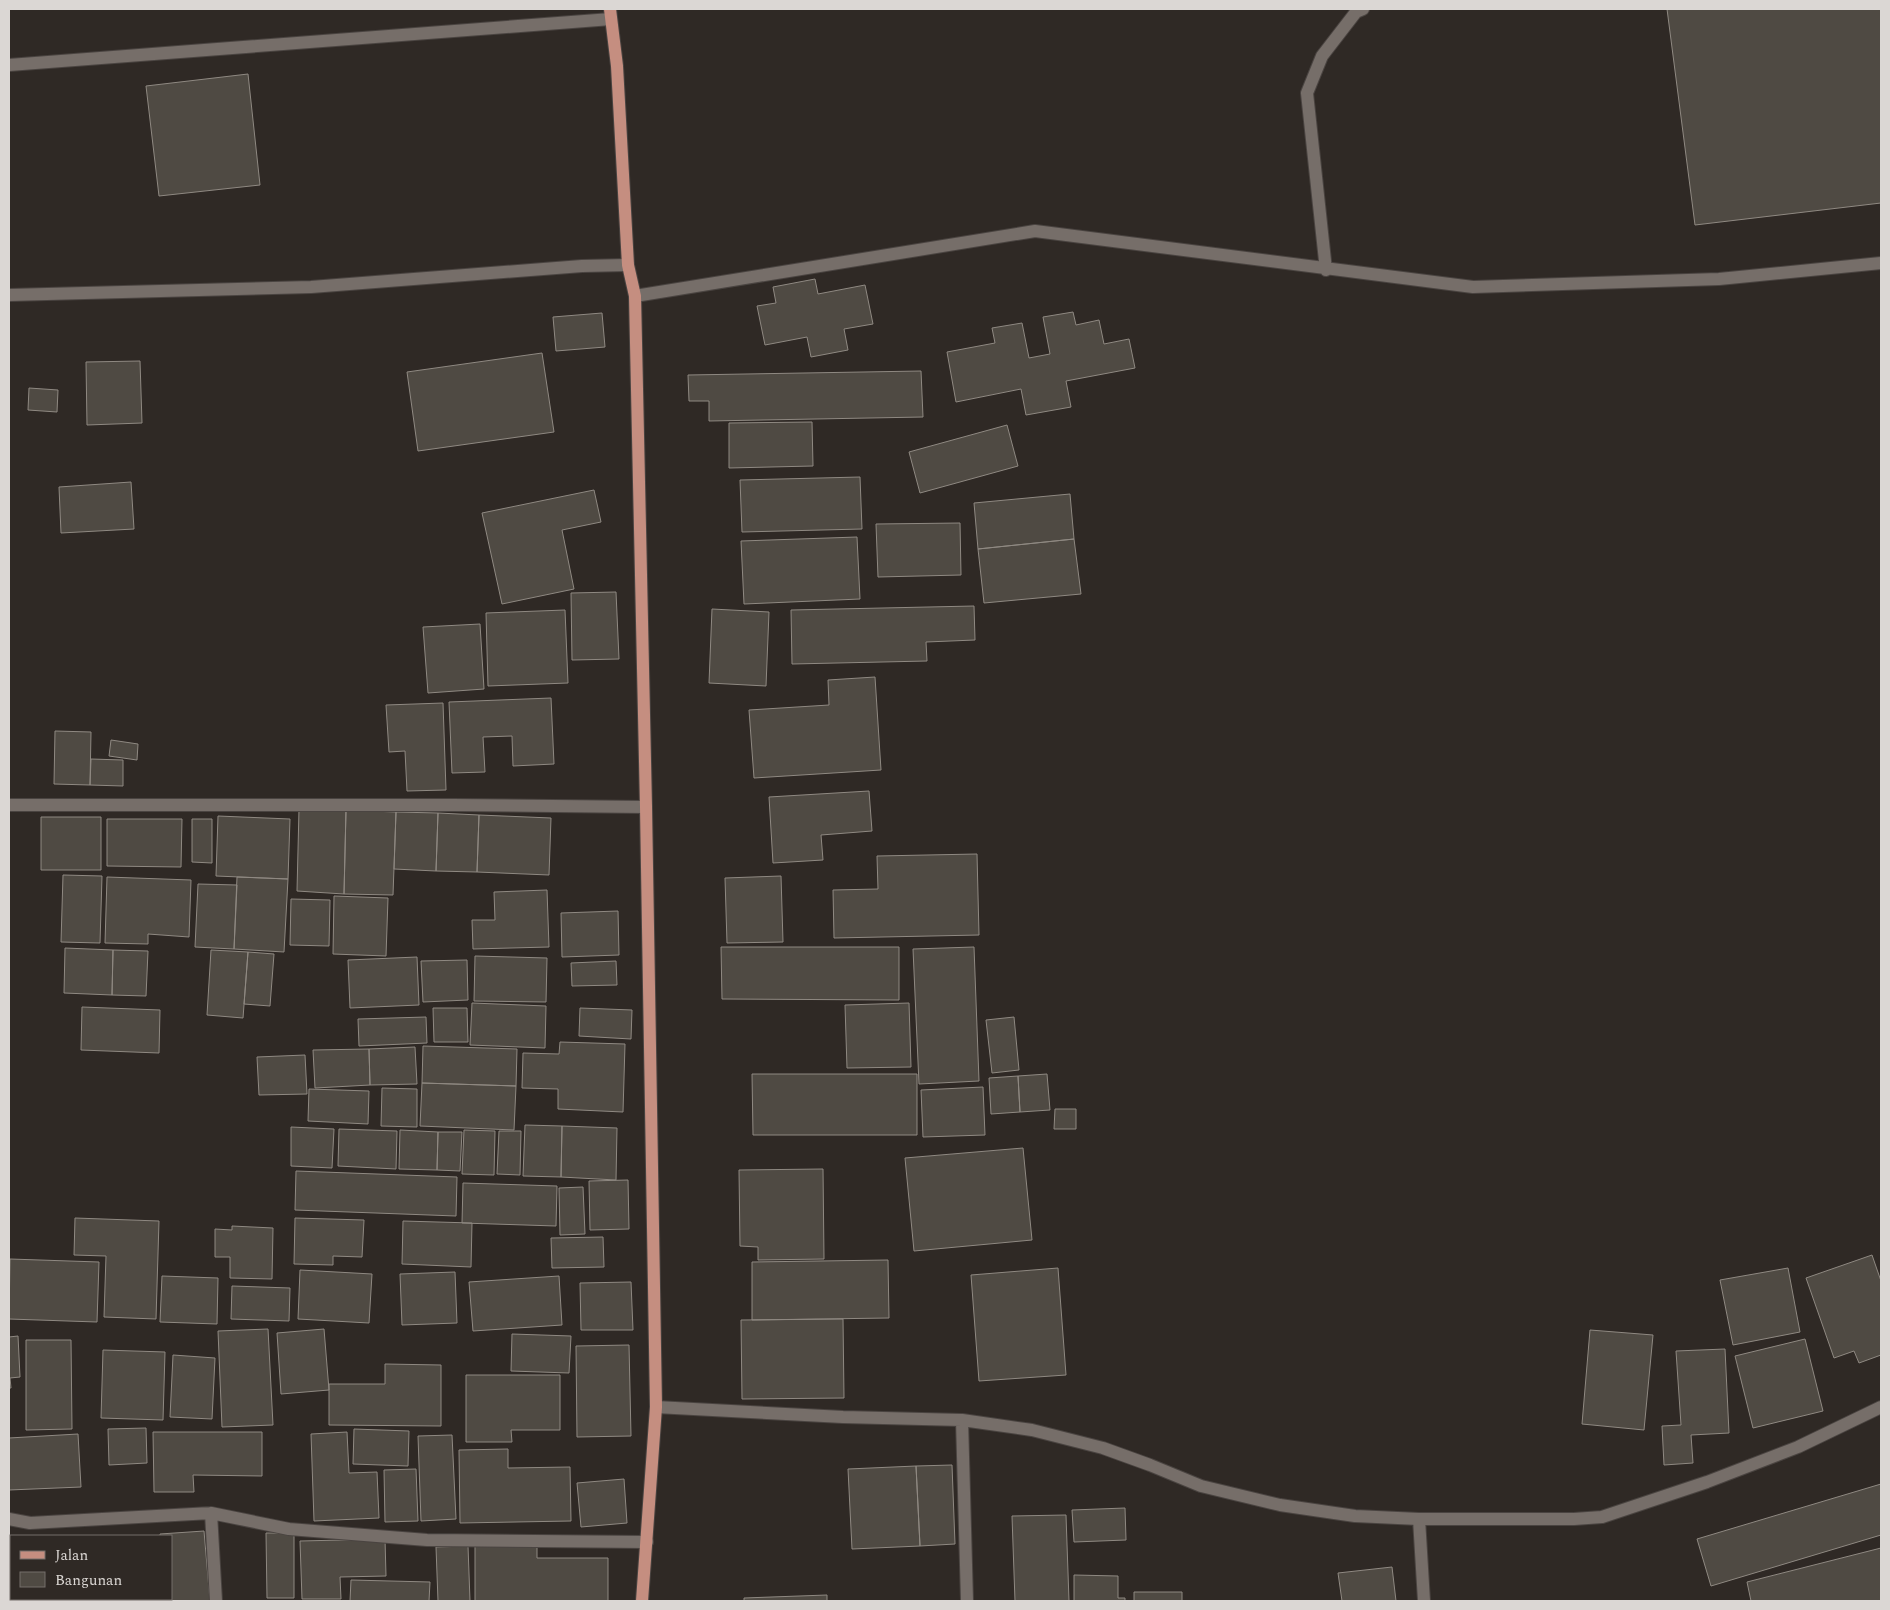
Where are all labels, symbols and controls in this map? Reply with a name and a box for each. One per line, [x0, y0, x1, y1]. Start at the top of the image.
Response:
legend [10, 1535, 172, 1600]
text: Jalan [55, 1544, 88, 1567]
text: Bangunan [55, 1569, 122, 1592]

